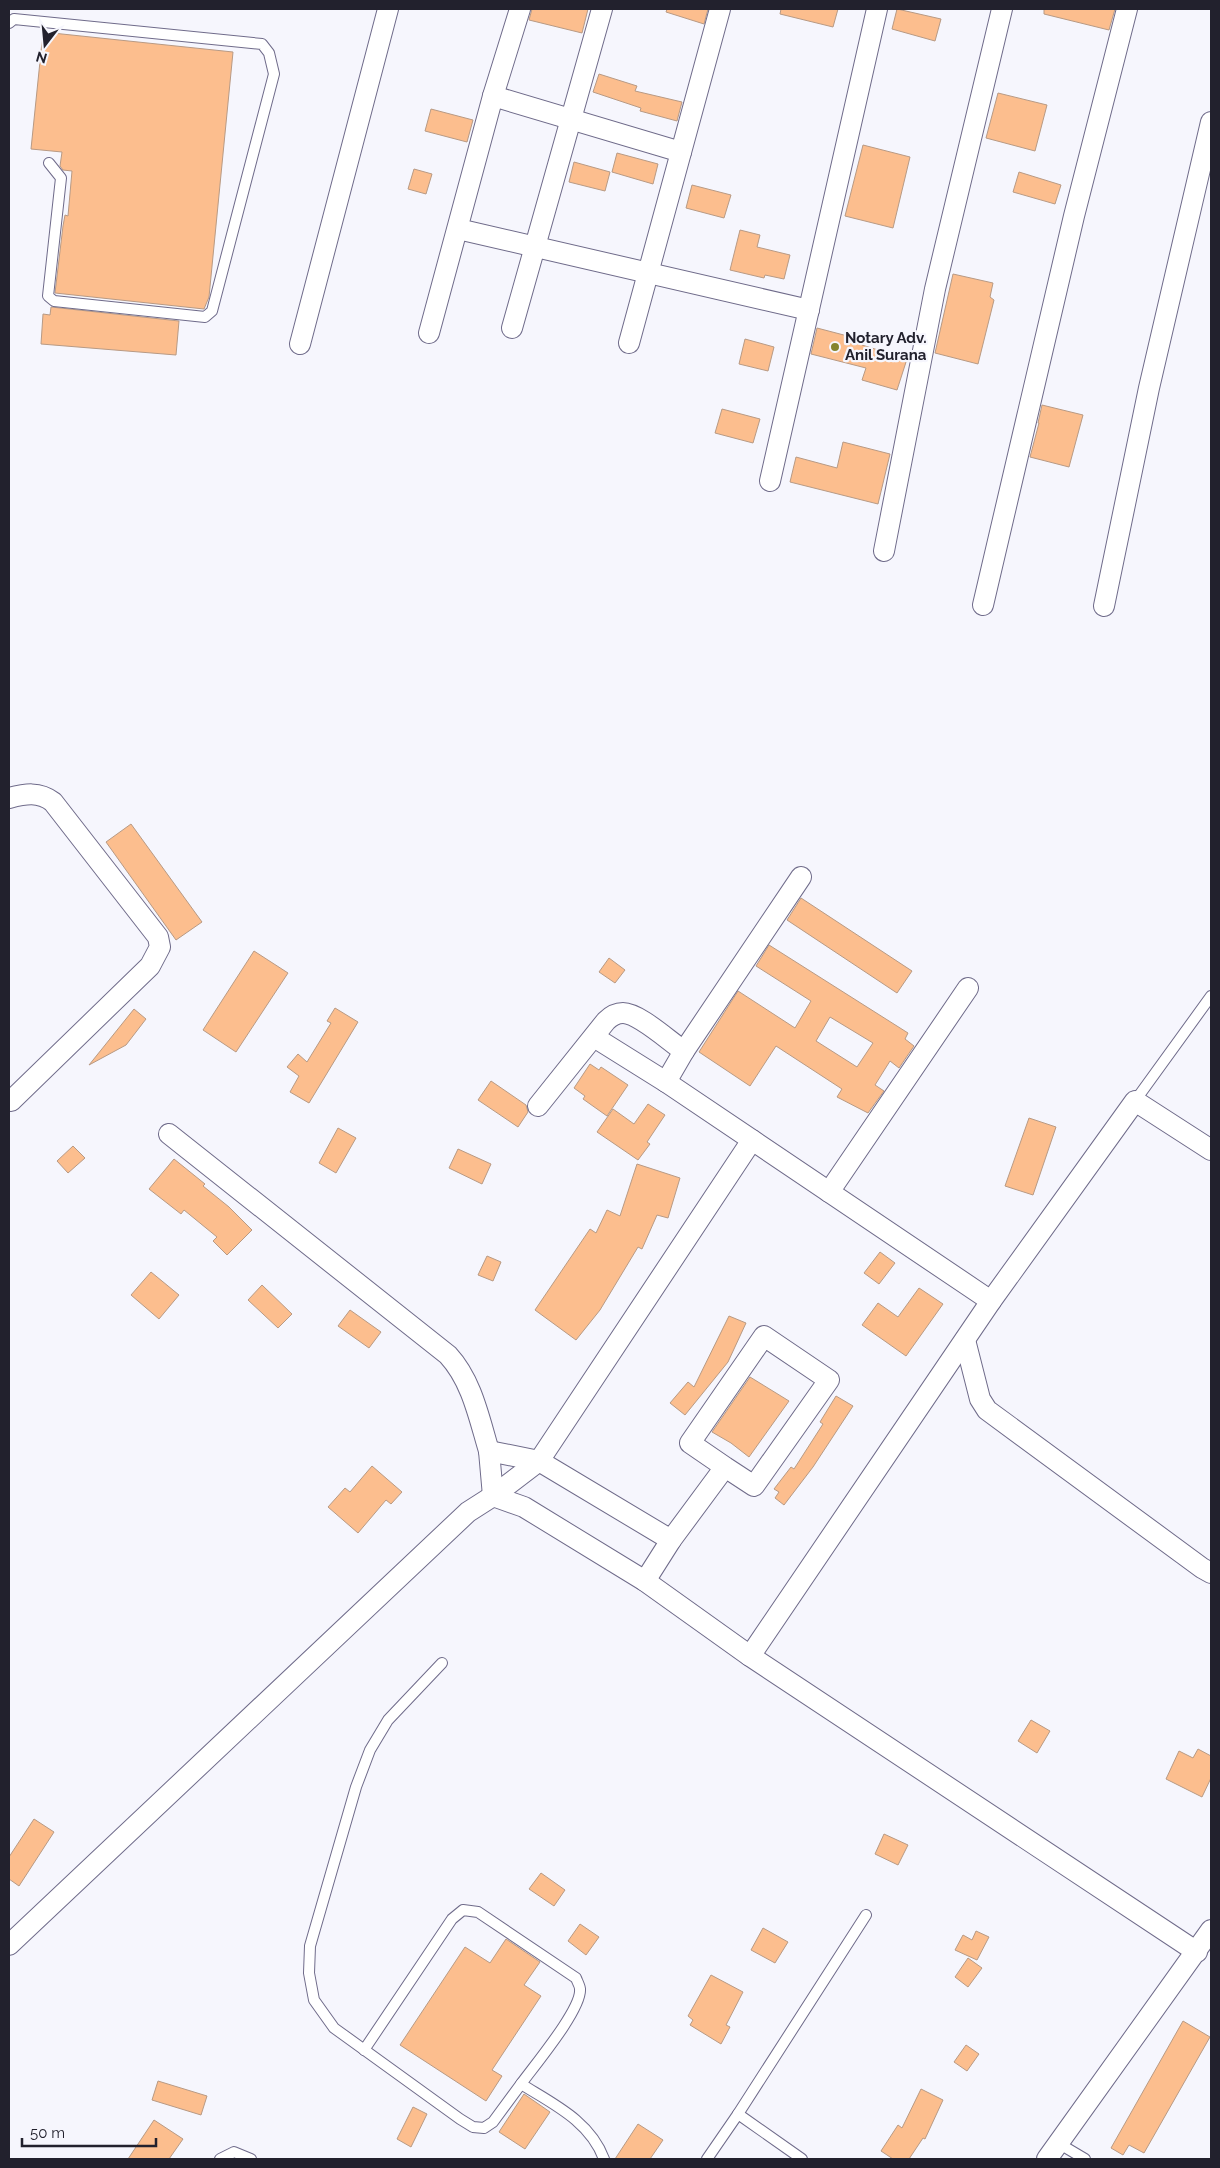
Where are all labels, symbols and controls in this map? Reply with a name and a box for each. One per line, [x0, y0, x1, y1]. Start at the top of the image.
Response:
north arrow [20, 20, 70, 70]
text: N [34, 48, 49, 67]
place label: Notary Adv. Anil Surana [845, 329, 927, 364]
marker: Notary Adv. Anil Surana [829, 341, 841, 353]
scale bar [22, 2116, 156, 2148]
text: 50 m [30, 2124, 65, 2142]

